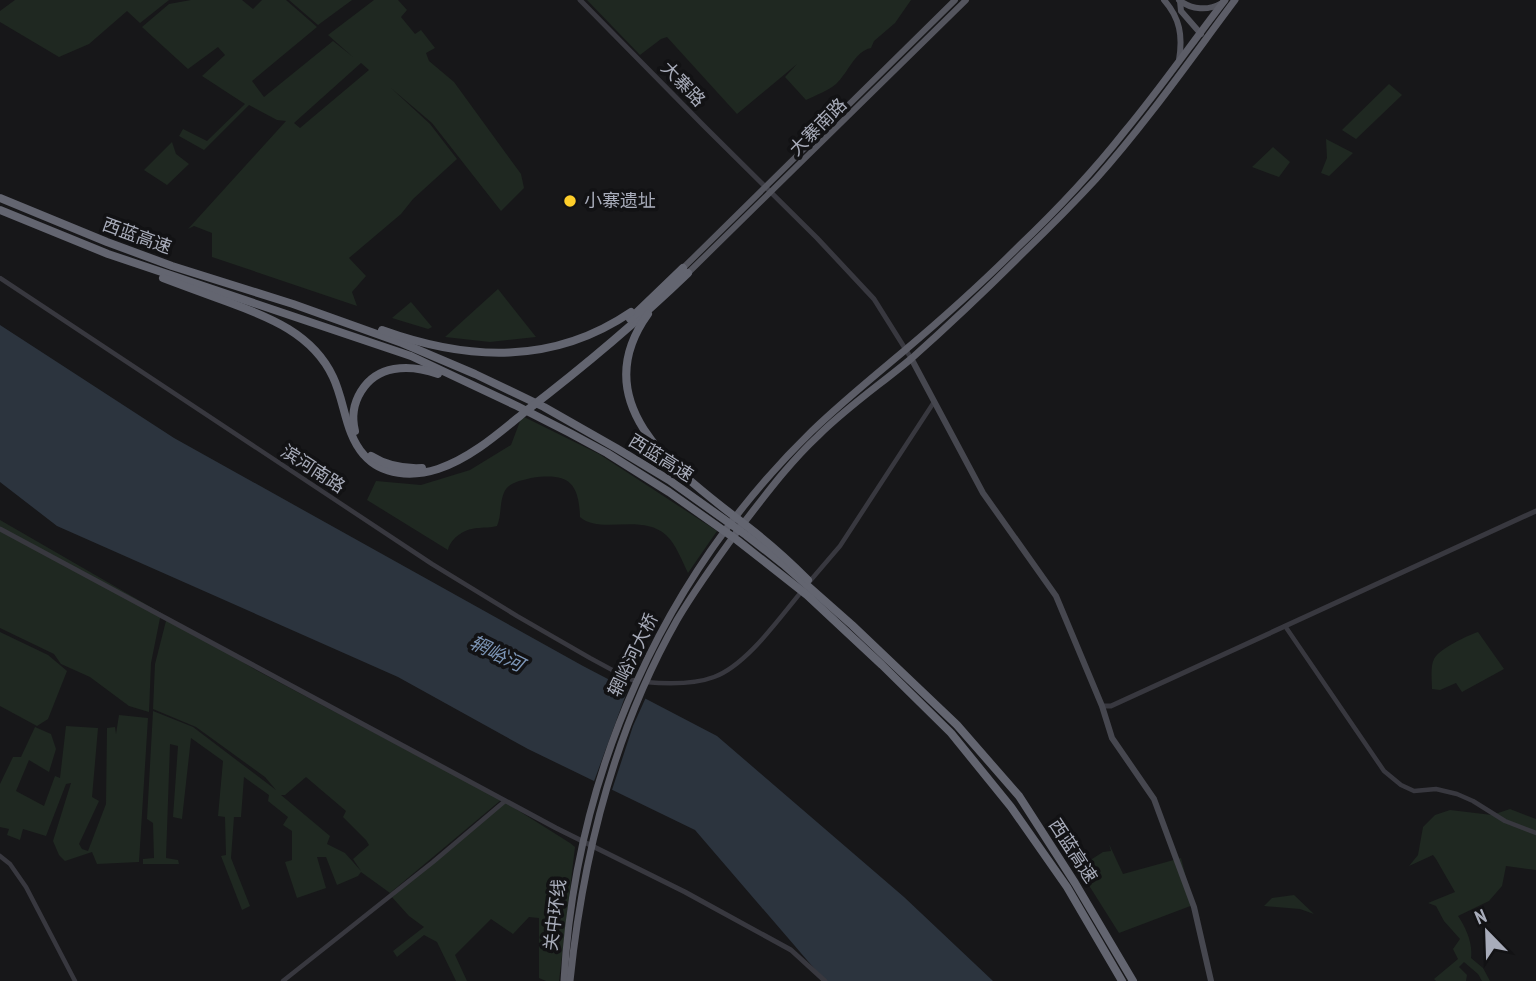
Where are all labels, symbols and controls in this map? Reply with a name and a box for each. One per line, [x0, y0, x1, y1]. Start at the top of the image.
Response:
street label: 大寨路 [656, 56, 710, 111]
street label: 大寨南路 [784, 93, 851, 160]
place label: 小寨遗址 [584, 189, 656, 212]
marker: 小寨遗址 [562, 193, 578, 209]
street label: 西蓝高速 [99, 212, 175, 259]
street label: 西蓝高速 [625, 429, 698, 486]
street label: 滨河南路 [277, 439, 350, 498]
street label: 辋峪河大桥 [602, 609, 663, 700]
water label: 辋峪河 [466, 630, 531, 678]
street label: 西蓝高速 [1044, 814, 1103, 887]
street label: 关中环线 [539, 878, 570, 952]
north arrow [1452, 897, 1522, 967]
text: N [1471, 903, 1490, 929]

